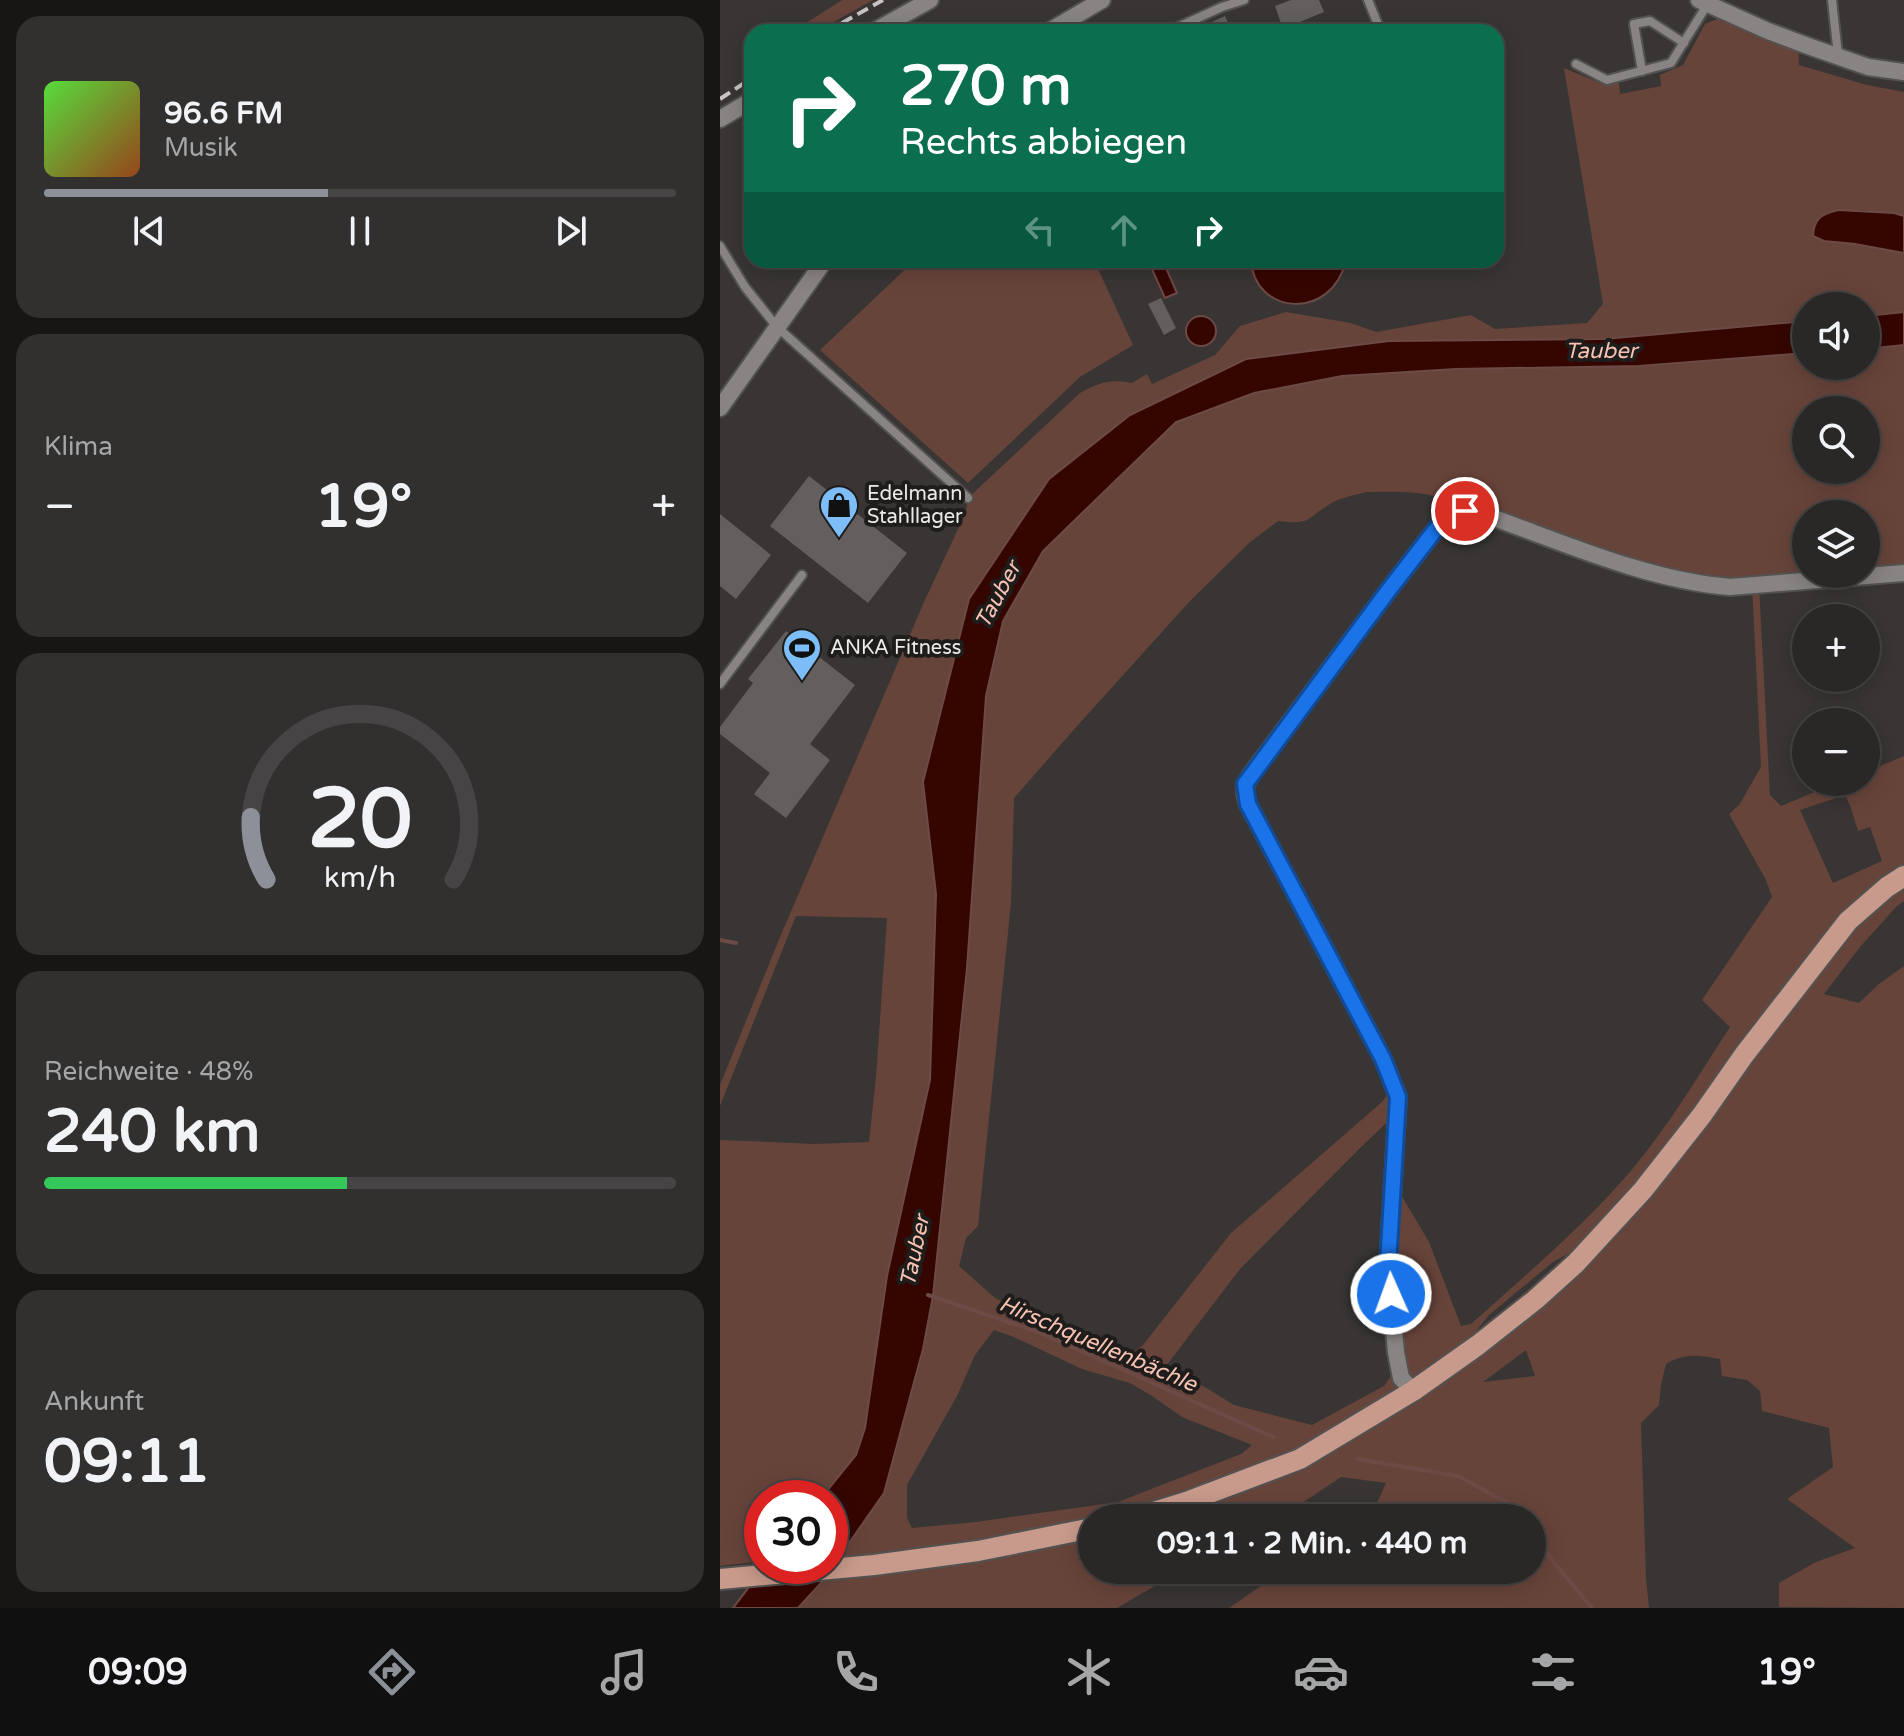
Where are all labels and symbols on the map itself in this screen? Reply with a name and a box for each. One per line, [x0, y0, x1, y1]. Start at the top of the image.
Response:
water label: Tauber [1565, 338, 1640, 364]
pin [1431, 477, 1499, 545]
place label: Edelmann Stahllager [867, 482, 963, 529]
shop icon: Edelmann Stahllager [818, 484, 860, 539]
water label: Tauber [970, 555, 1028, 633]
sports icon: ANKA Fitness [781, 627, 823, 682]
place label: ANKA Fitness [830, 636, 961, 660]
water label: Tauber [895, 1211, 936, 1289]
position arrow [1349, 1252, 1433, 1336]
water label: Hirschquellenbächle [995, 1291, 1202, 1398]
speed limit sign: 30 [744, 1480, 848, 1584]

